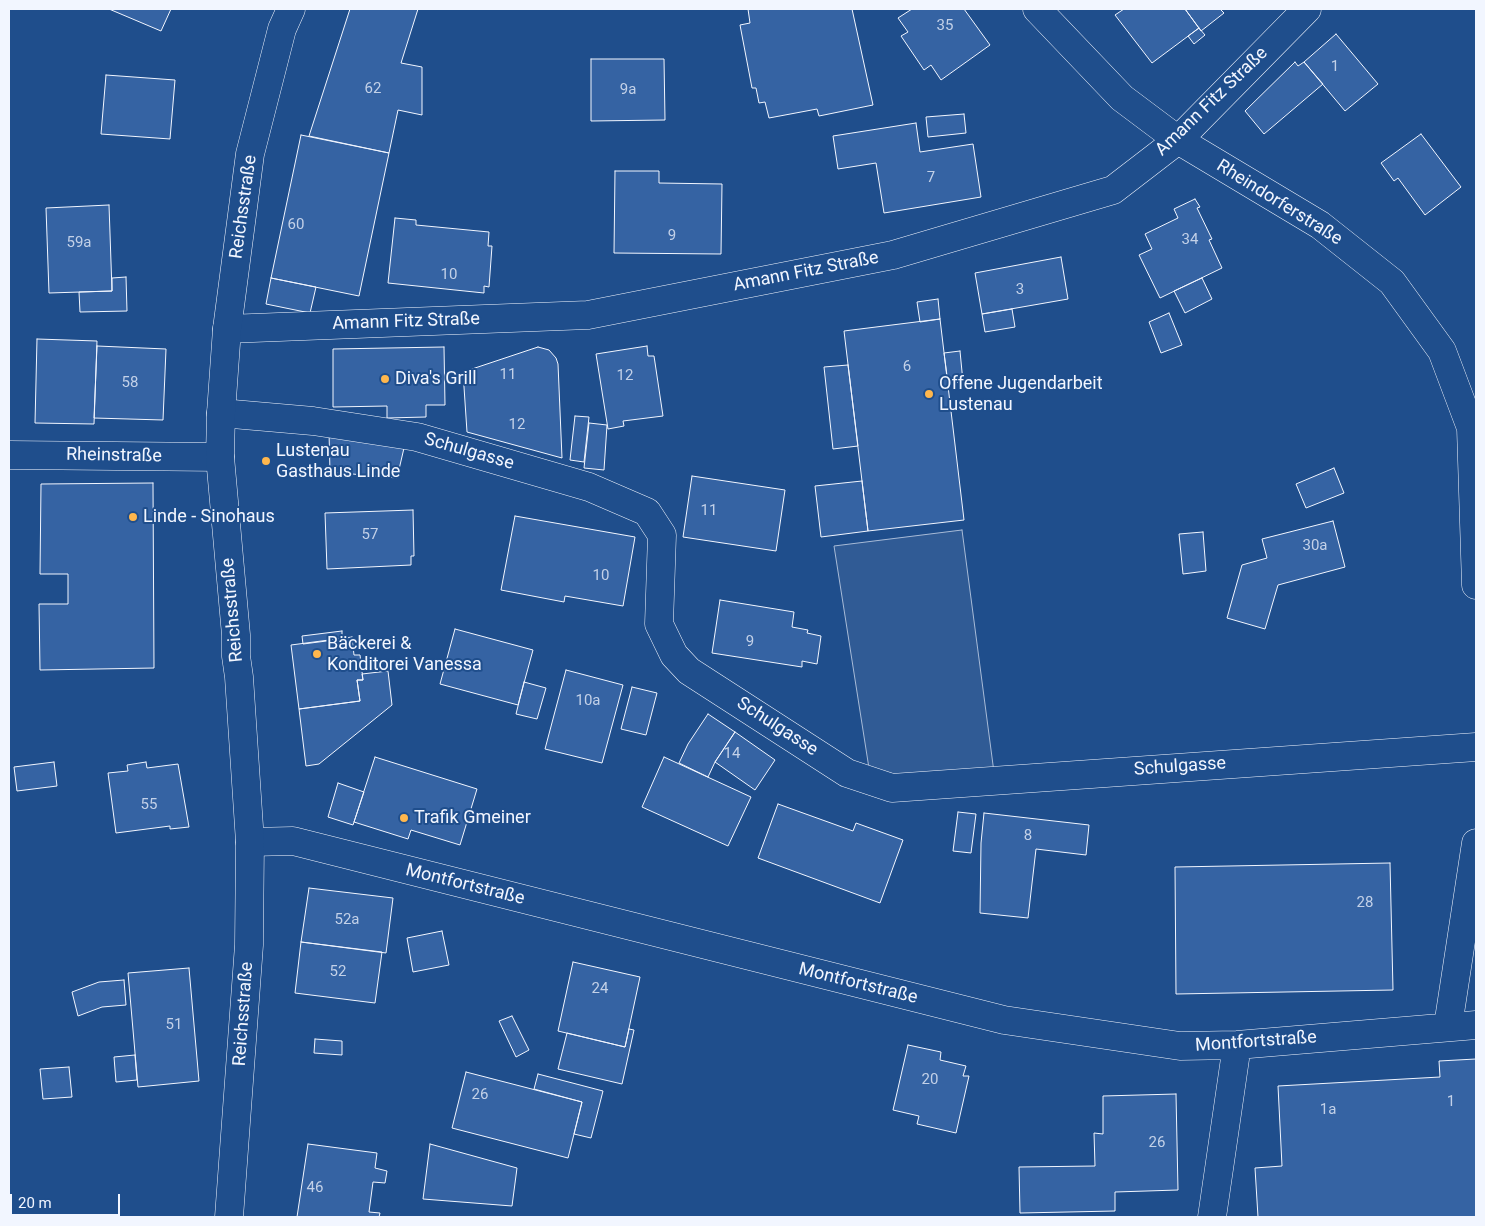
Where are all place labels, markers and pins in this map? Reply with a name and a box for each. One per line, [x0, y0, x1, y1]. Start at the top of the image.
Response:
place label: Diva's Grill [395, 368, 477, 390]
marker: Diva's Grill [379, 373, 391, 385]
place label: Offene Jugendarbeit Lustenau [939, 373, 1103, 416]
marker: Offene Jugendarbeit Lustenau [923, 388, 935, 400]
place label: Lustenau Gasthaus Linde [276, 440, 400, 482]
marker: Lustenau Gasthaus Linde [260, 455, 272, 467]
place label: Linde - Sinohaus [143, 506, 275, 528]
marker: Linde - Sinohaus [127, 511, 139, 523]
place label: Bäckerei & Konditorei Vanessa [327, 633, 482, 676]
marker: Bäckerei & Konditorei Vanessa [311, 648, 323, 660]
place label: Trafik Gmeiner [414, 807, 531, 829]
marker: Trafik Gmeiner [398, 812, 410, 824]

